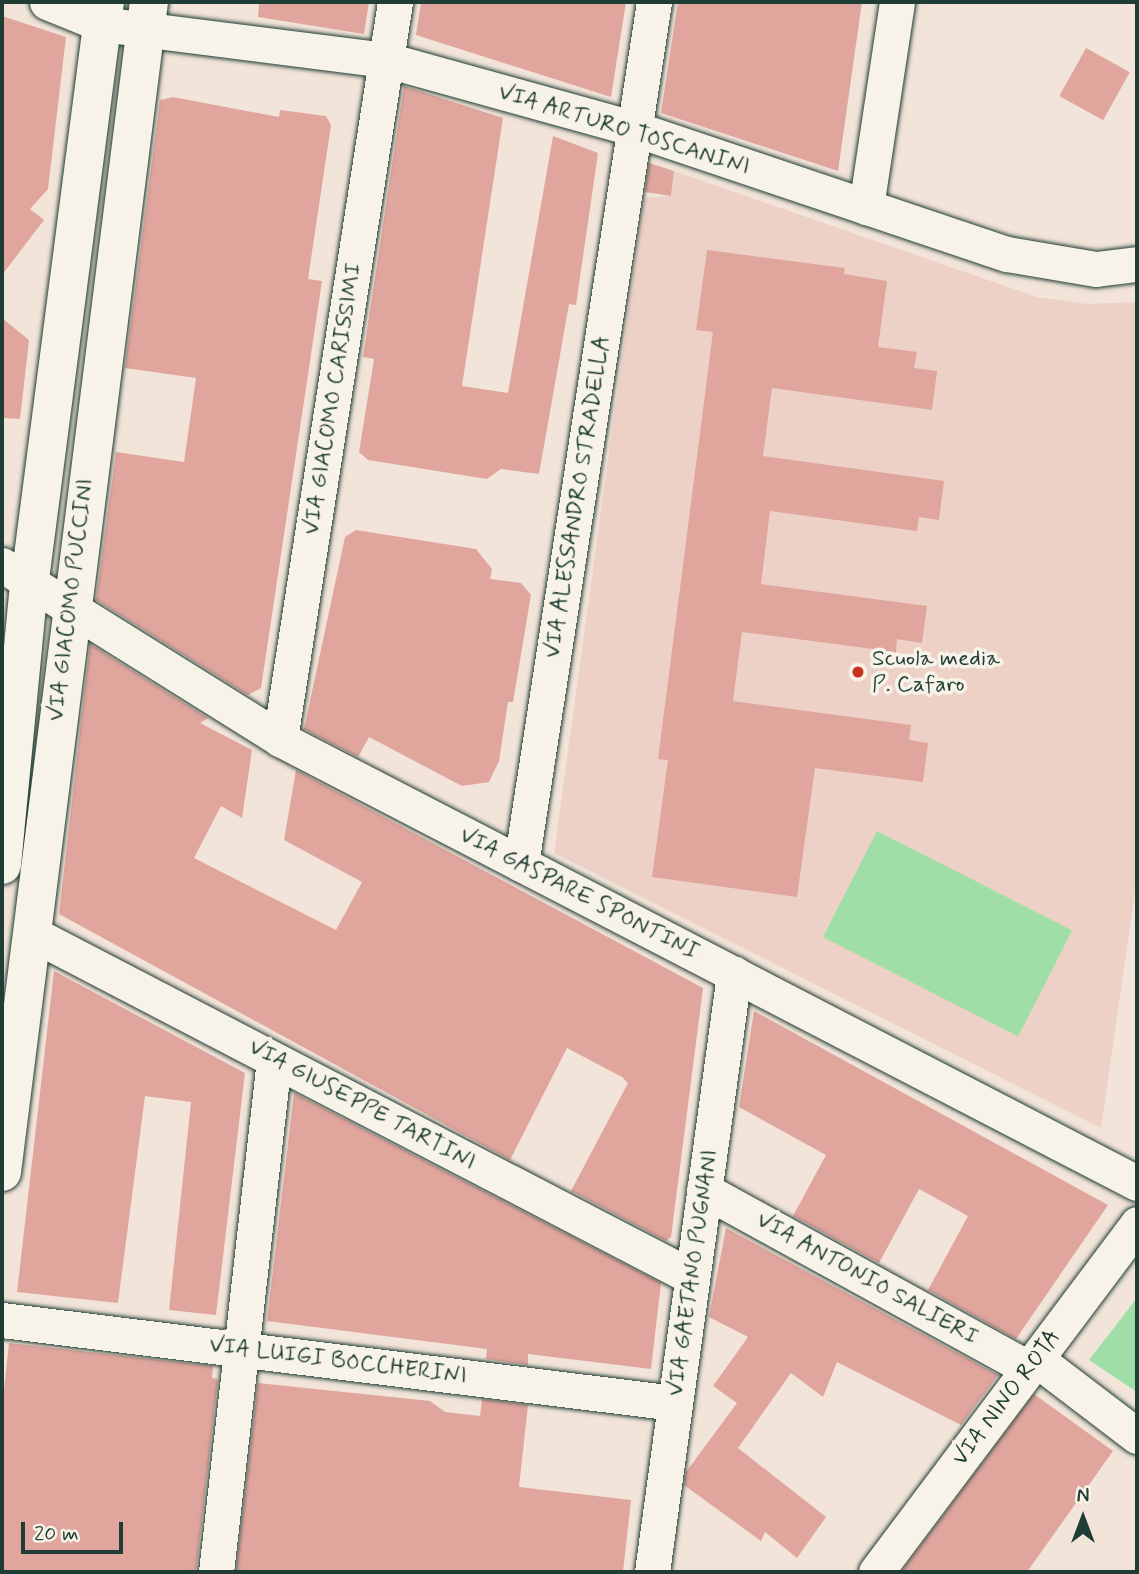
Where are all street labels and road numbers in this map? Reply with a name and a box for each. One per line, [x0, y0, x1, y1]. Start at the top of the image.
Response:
street label: VIA ARTURO TOSCANINI [495, 79, 753, 181]
street label: VIA GIACOMO CARISSIMI [297, 258, 369, 540]
street label: VIA ALESSANDRO STRADELLA [538, 331, 618, 663]
street label: VIA GIACOMO PUCCINI [42, 474, 100, 726]
street label: VIA GASPARE SPONTINI [459, 824, 699, 964]
street label: VIA GIUSEPPE TARTINI [244, 1034, 480, 1176]
street label: VIA GAETANO PUGNANI [662, 1145, 724, 1401]
street label: VIA ANTONIO SALIERI [753, 1208, 981, 1350]
street label: VIA NINO ROTA [946, 1323, 1068, 1473]
street label: VIA LUIGI BOCCHERINI [210, 1332, 466, 1390]

